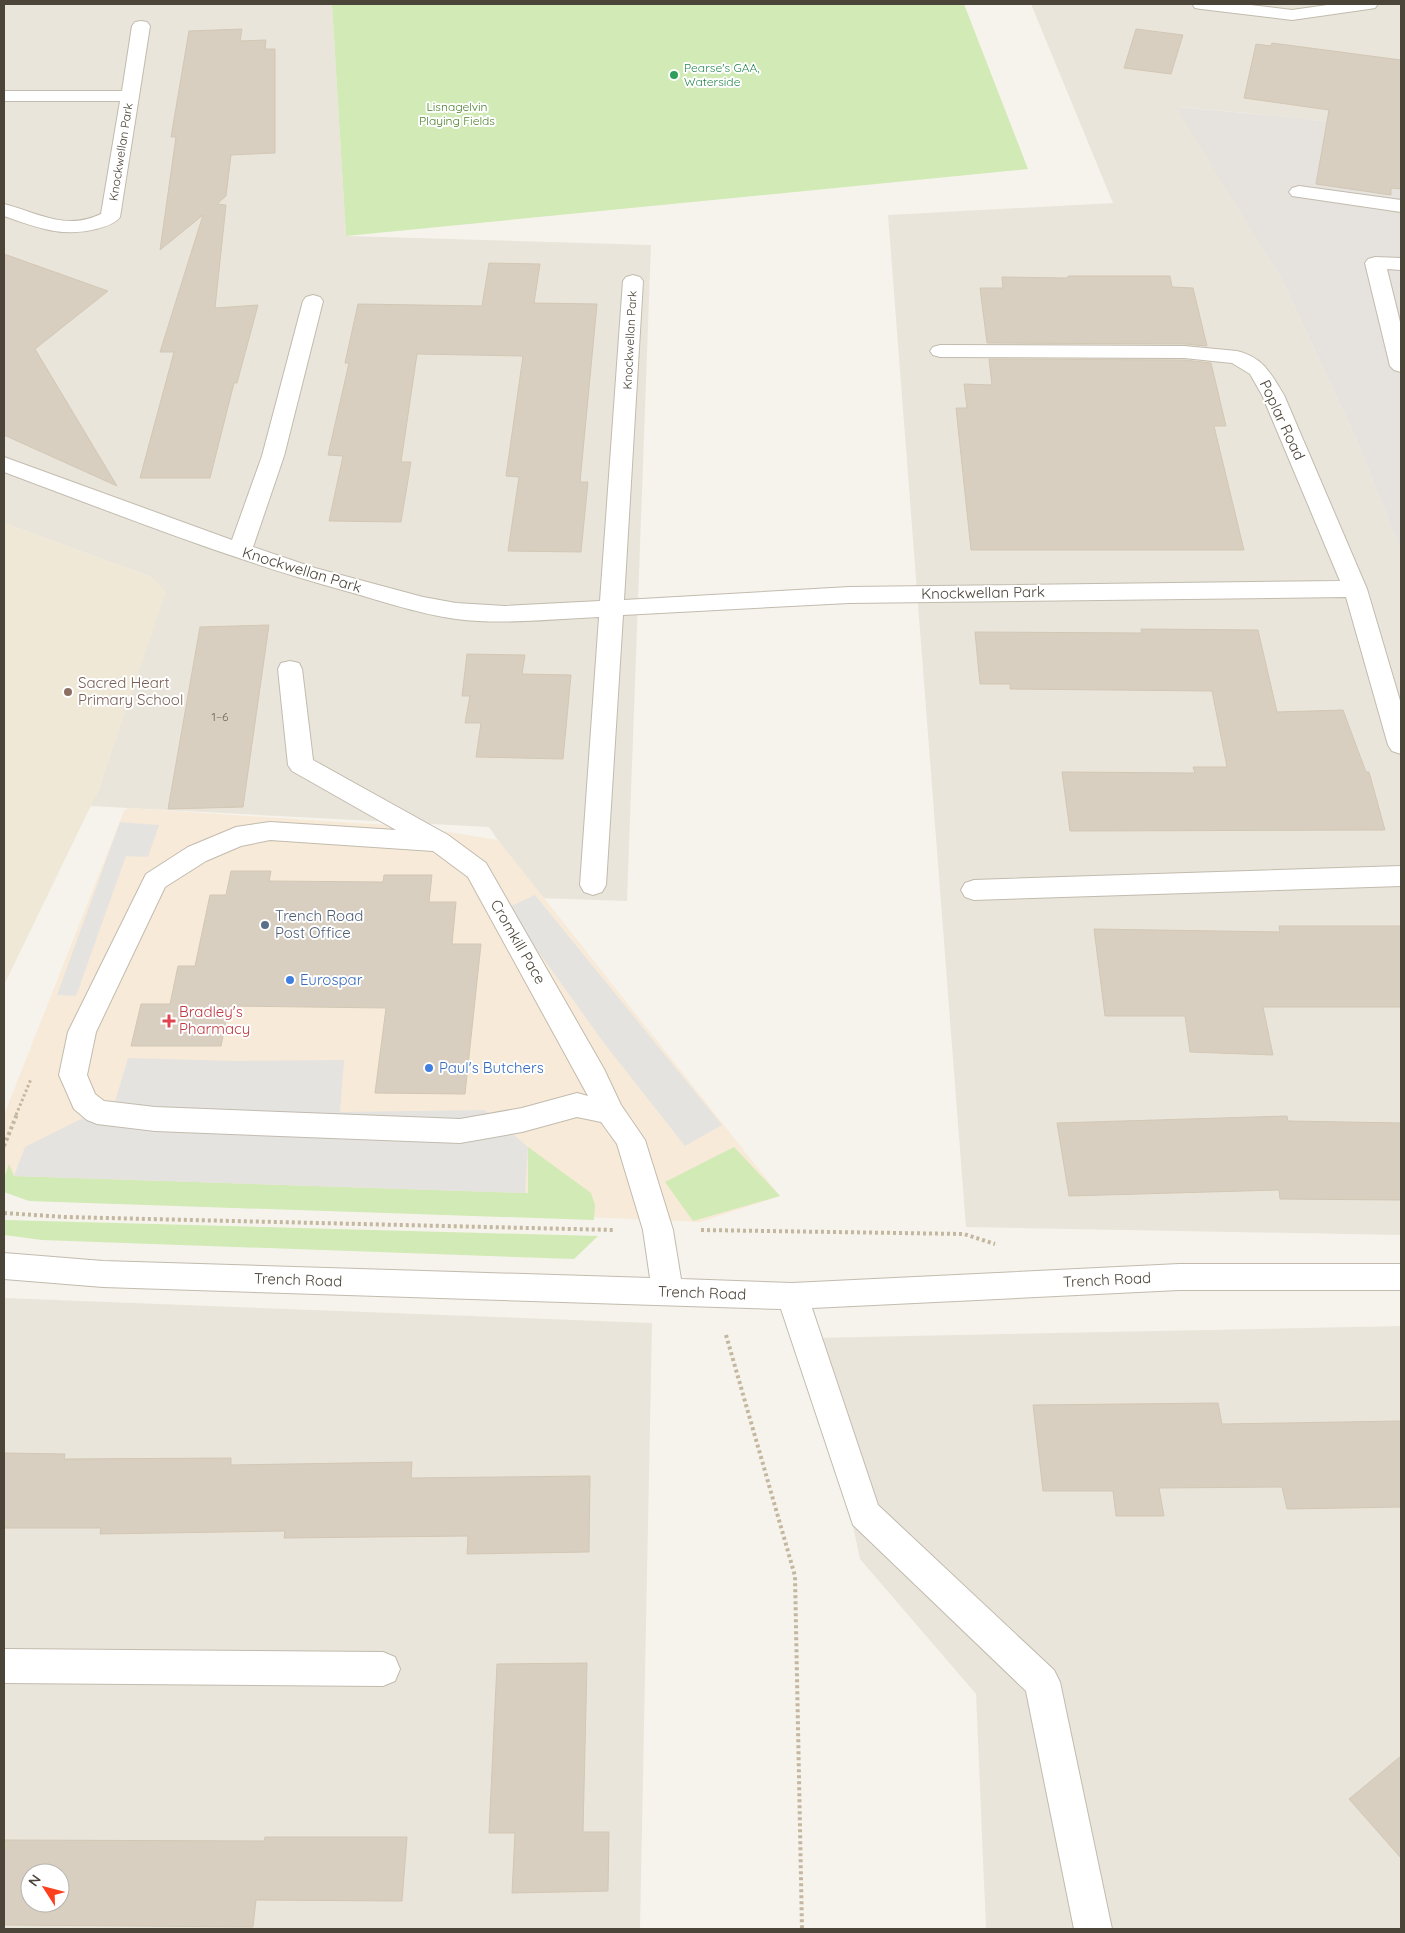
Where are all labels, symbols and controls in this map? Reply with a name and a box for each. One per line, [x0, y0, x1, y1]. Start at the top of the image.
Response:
place label: Pearse's GAA, Waterside [684, 60, 760, 89]
marker: Pearse's GAA, Waterside [668, 69, 680, 81]
park label: Lisnagelvin Playing Fields [419, 99, 495, 128]
street label: Knockwellan Park [105, 102, 136, 202]
street label: Knockwellan Park [619, 290, 640, 390]
street label: Poplar Road [1256, 377, 1309, 463]
street label: Knockwellan Park [240, 542, 364, 597]
street label: Knockwellan Park [921, 582, 1045, 603]
place label: Sacred Heart Primary School [78, 673, 183, 709]
marker: Sacred Heart Primary School [62, 686, 74, 698]
house number: 1–6 [211, 709, 229, 724]
street label: Cromkill Pace [487, 896, 550, 987]
place label: Trench Road Post Office [275, 906, 363, 942]
marker: Trench Road Post Office [259, 919, 271, 931]
place label: Eurospar [300, 970, 363, 989]
marker: Eurospar [284, 974, 296, 986]
place label: Bradley's Pharmacy [179, 1002, 250, 1038]
marker: Bradley's Pharmacy [163, 1015, 175, 1027]
place label: Paul's Butchers [439, 1058, 544, 1077]
marker: Paul's Butchers [423, 1062, 435, 1074]
street label: Trench Road [254, 1268, 343, 1291]
street label: Trench Road [1062, 1268, 1152, 1291]
street label: Trench Road [658, 1281, 747, 1304]
north arrow [20, 1863, 70, 1913]
text: N [24, 1871, 45, 1890]

